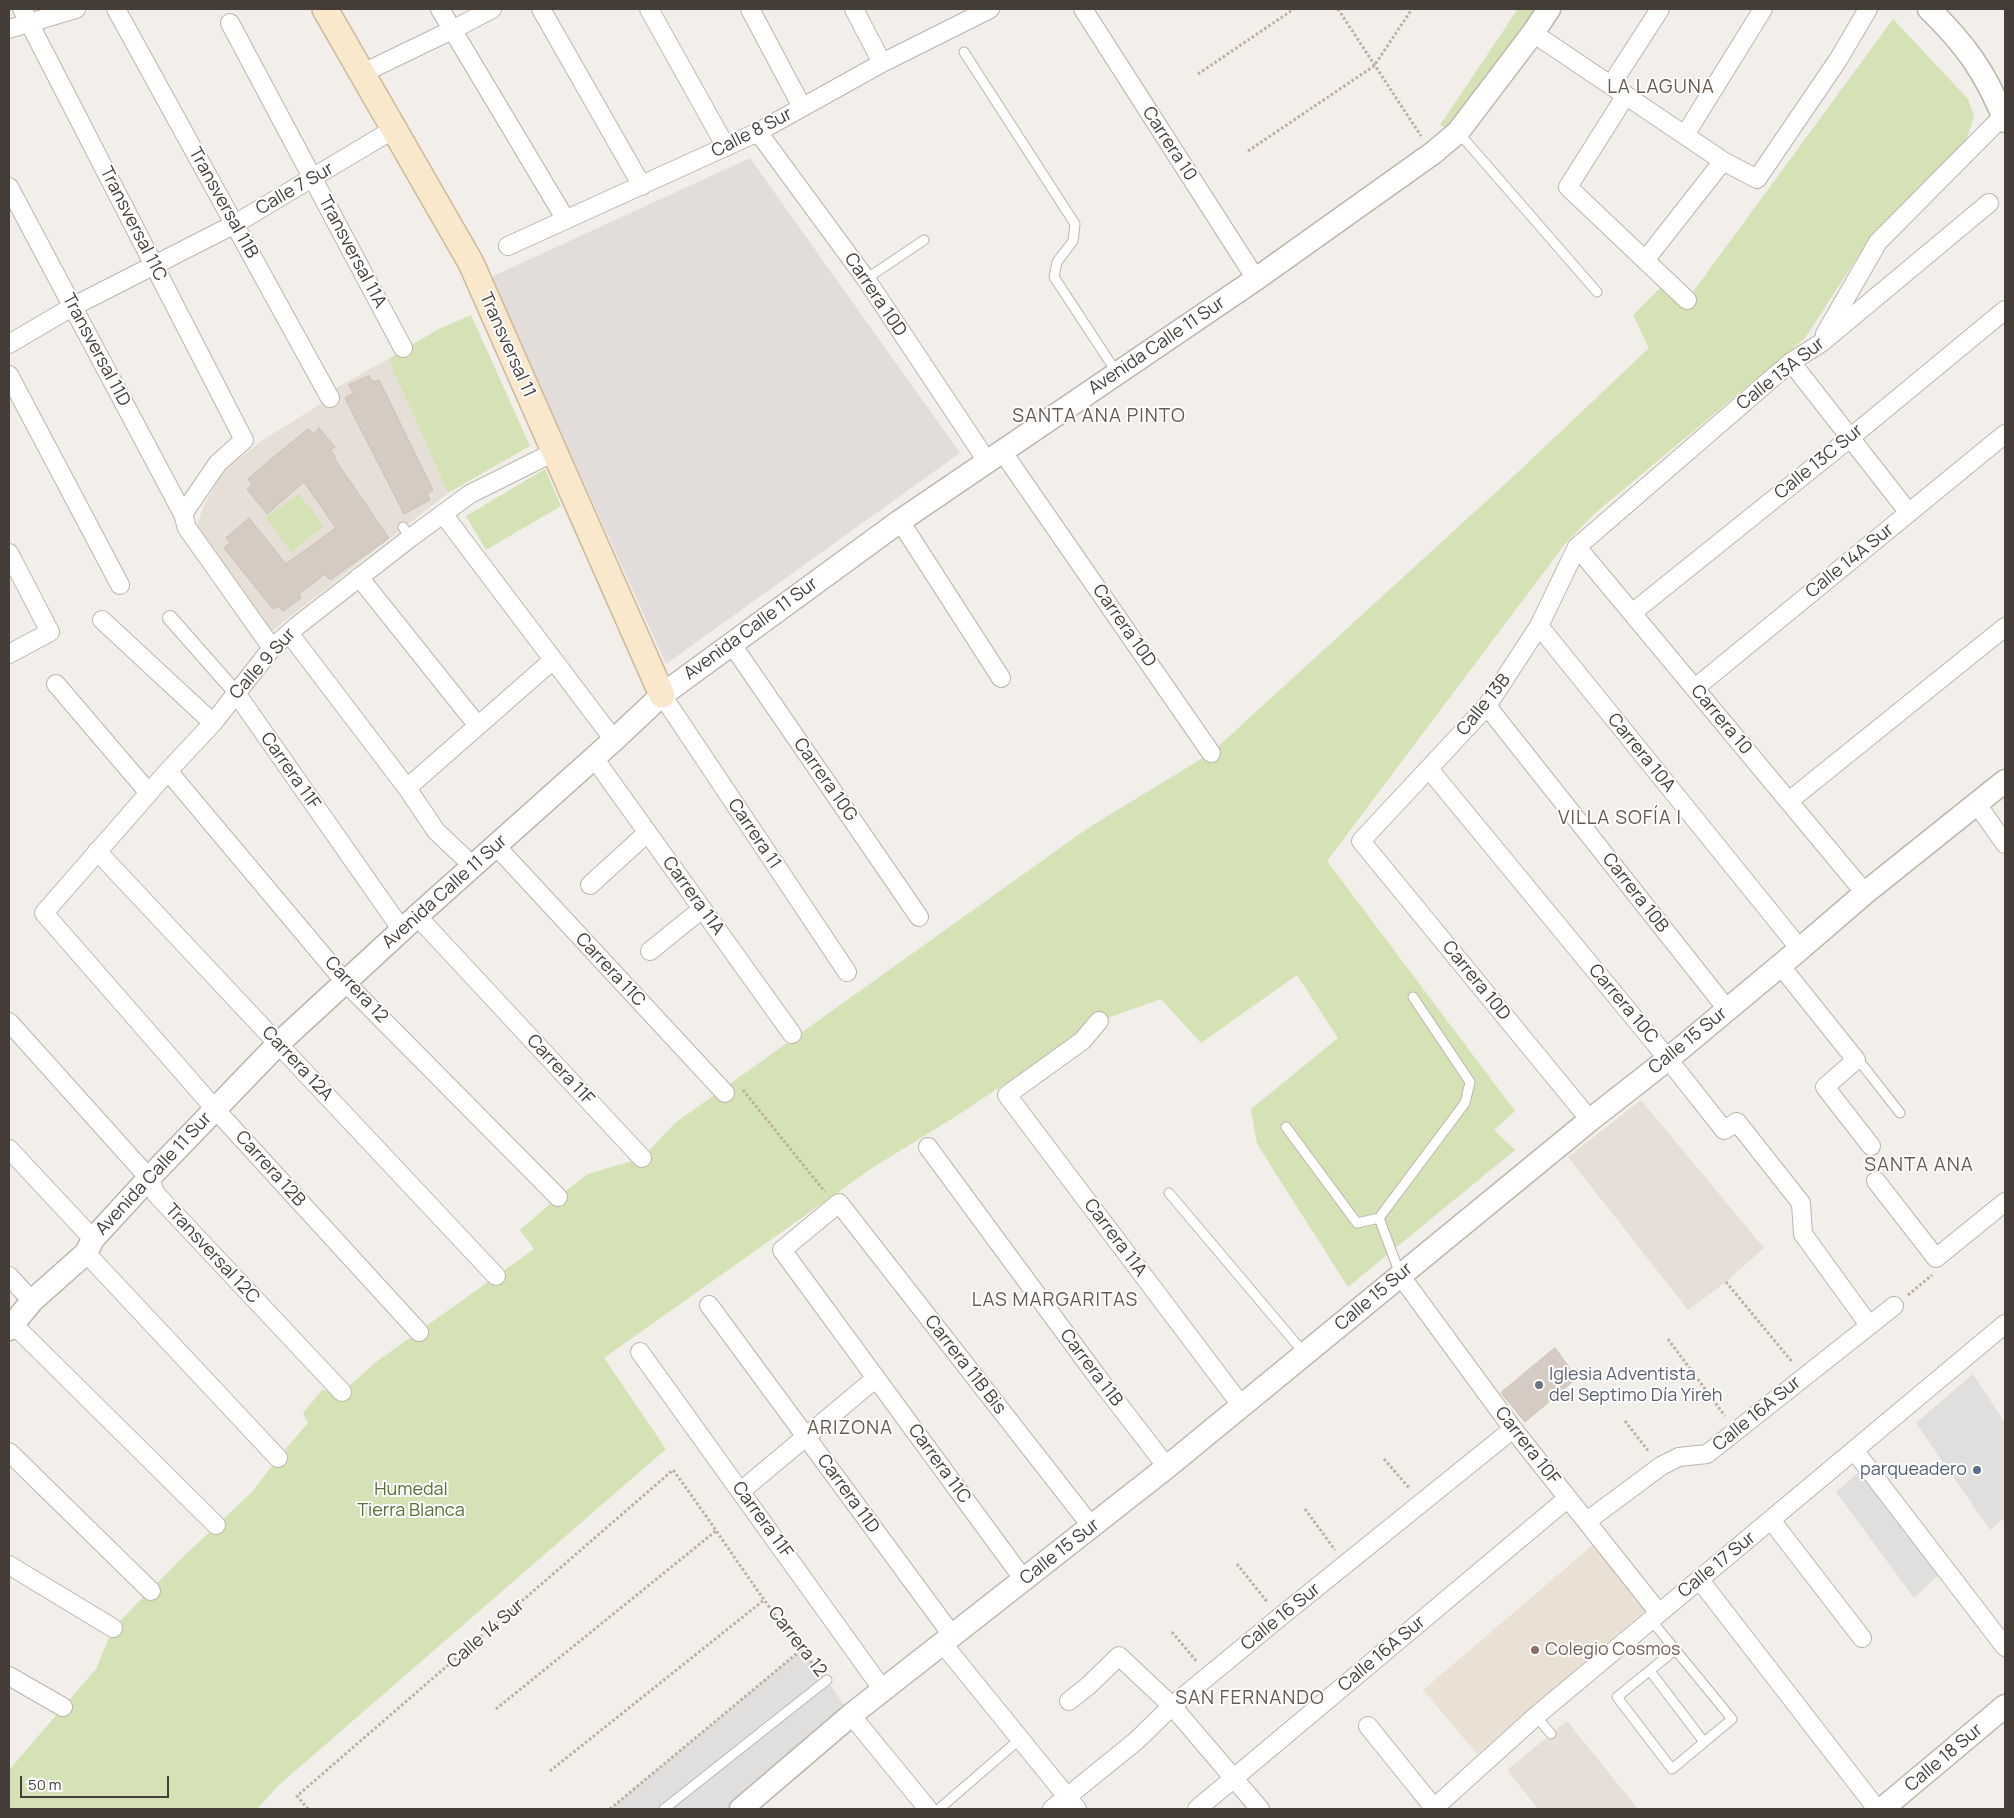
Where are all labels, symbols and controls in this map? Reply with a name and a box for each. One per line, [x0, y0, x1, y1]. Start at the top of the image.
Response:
district label: LA LAGUNA [1606, 77, 1716, 99]
street label: Calle 8 Sur [708, 103, 796, 163]
street label: Carrera 10 [1137, 103, 1201, 185]
street label: Transversal 11B [184, 144, 262, 262]
street label: Calle 7 Sur [252, 158, 338, 220]
street label: Transversal 11C [95, 163, 171, 285]
street label: Transversal 11A [313, 192, 391, 312]
street label: Carrera 10D [839, 249, 911, 341]
street label: Transversal 11 [474, 289, 540, 401]
street label: Transversal 11D [57, 290, 135, 410]
street label: Avenida Calle 11 Sur [1085, 292, 1229, 400]
street label: Calle 13A Sur [1733, 333, 1829, 415]
district label: SANTA ANA PINTO [1010, 406, 1188, 428]
street label: Calle 13C Sur [1771, 420, 1867, 504]
street label: Calle 14A Sur [1802, 519, 1898, 603]
street label: Avenida Calle 11 Sur [680, 573, 822, 685]
street label: Carrera 10D [1088, 580, 1160, 672]
street label: Calle 9 Sur [225, 624, 301, 704]
street label: Calle 13B [1453, 670, 1515, 740]
street label: Carrera 10 [1686, 681, 1756, 759]
street label: Carrera 10A [1603, 709, 1679, 797]
street label: Carrera 11F [256, 728, 324, 814]
street label: Carrera 10G [788, 734, 862, 826]
street label: Carrera 11 [723, 795, 785, 873]
district label: VILLA SOFÍA I [1556, 808, 1684, 830]
street label: Avenida Calle 11 Sur [378, 830, 512, 954]
street label: Carrera 10B [1597, 849, 1673, 937]
street label: Carrera 11A [657, 853, 729, 939]
street label: Carrera 11C [570, 929, 650, 1011]
street label: Carrera 10D [1437, 937, 1515, 1025]
street label: Carrera 12 [320, 952, 392, 1028]
street label: Carrera 10C [1584, 960, 1662, 1048]
street label: Calle 15 Sur [1644, 1003, 1732, 1079]
street label: Carrera 12A [257, 1022, 337, 1106]
street label: Carrera 11F [522, 1030, 598, 1110]
street label: Avenida Calle 11 Sur [91, 1108, 217, 1240]
street label: Carrera 12B [230, 1127, 310, 1211]
district label: SANTA ANA [1863, 1155, 1975, 1177]
street label: Carrera 11A [1079, 1195, 1151, 1281]
street label: Transversal 12C [160, 1200, 264, 1308]
street label: Calle 15 Sur [1331, 1258, 1417, 1336]
district label: LAS MARGARITAS [970, 1290, 1140, 1312]
street label: Carrera 11B Bis [920, 1311, 1010, 1419]
street label: Carrera 11B [1055, 1325, 1127, 1411]
place label: Iglesia Adventista del Septimo Día Yireh [1549, 1364, 1722, 1406]
street label: Calle 16A Sur [1709, 1372, 1805, 1456]
marker: Iglesia Adventista del Septimo Día Yireh [1533, 1379, 1545, 1391]
street label: Carrera 10F [1490, 1403, 1564, 1489]
district label: ARIZONA [806, 1418, 894, 1440]
street label: Carrera 11C [903, 1420, 975, 1508]
street label: Carrera 11D [812, 1450, 884, 1538]
place label: parqueadero [1860, 1459, 1967, 1481]
marker: parqueadero [1971, 1464, 1983, 1476]
street label: Carrera 11F [727, 1478, 797, 1562]
park label: Humedal Tierra Blanca [357, 1479, 465, 1522]
street label: Calle 15 Sur [1016, 1514, 1104, 1590]
street label: Calle 17 Sur [1674, 1527, 1760, 1603]
street label: Calle 16 Sur [1237, 1579, 1325, 1655]
street label: Calle 14 Sur [443, 1595, 529, 1673]
street label: Carrera 12 [763, 1603, 831, 1681]
street label: Calle 16A Sur [1334, 1611, 1430, 1697]
place label: Colegio Cosmos [1545, 1639, 1680, 1661]
marker: Colegio Cosmos [1529, 1644, 1541, 1656]
district label: SAN FERNANDO [1174, 1688, 1326, 1710]
street label: Calle 18 Sur [1901, 1719, 1987, 1797]
scale bar [22, 1766, 171, 1798]
text: 50 m [28, 1774, 62, 1795]

